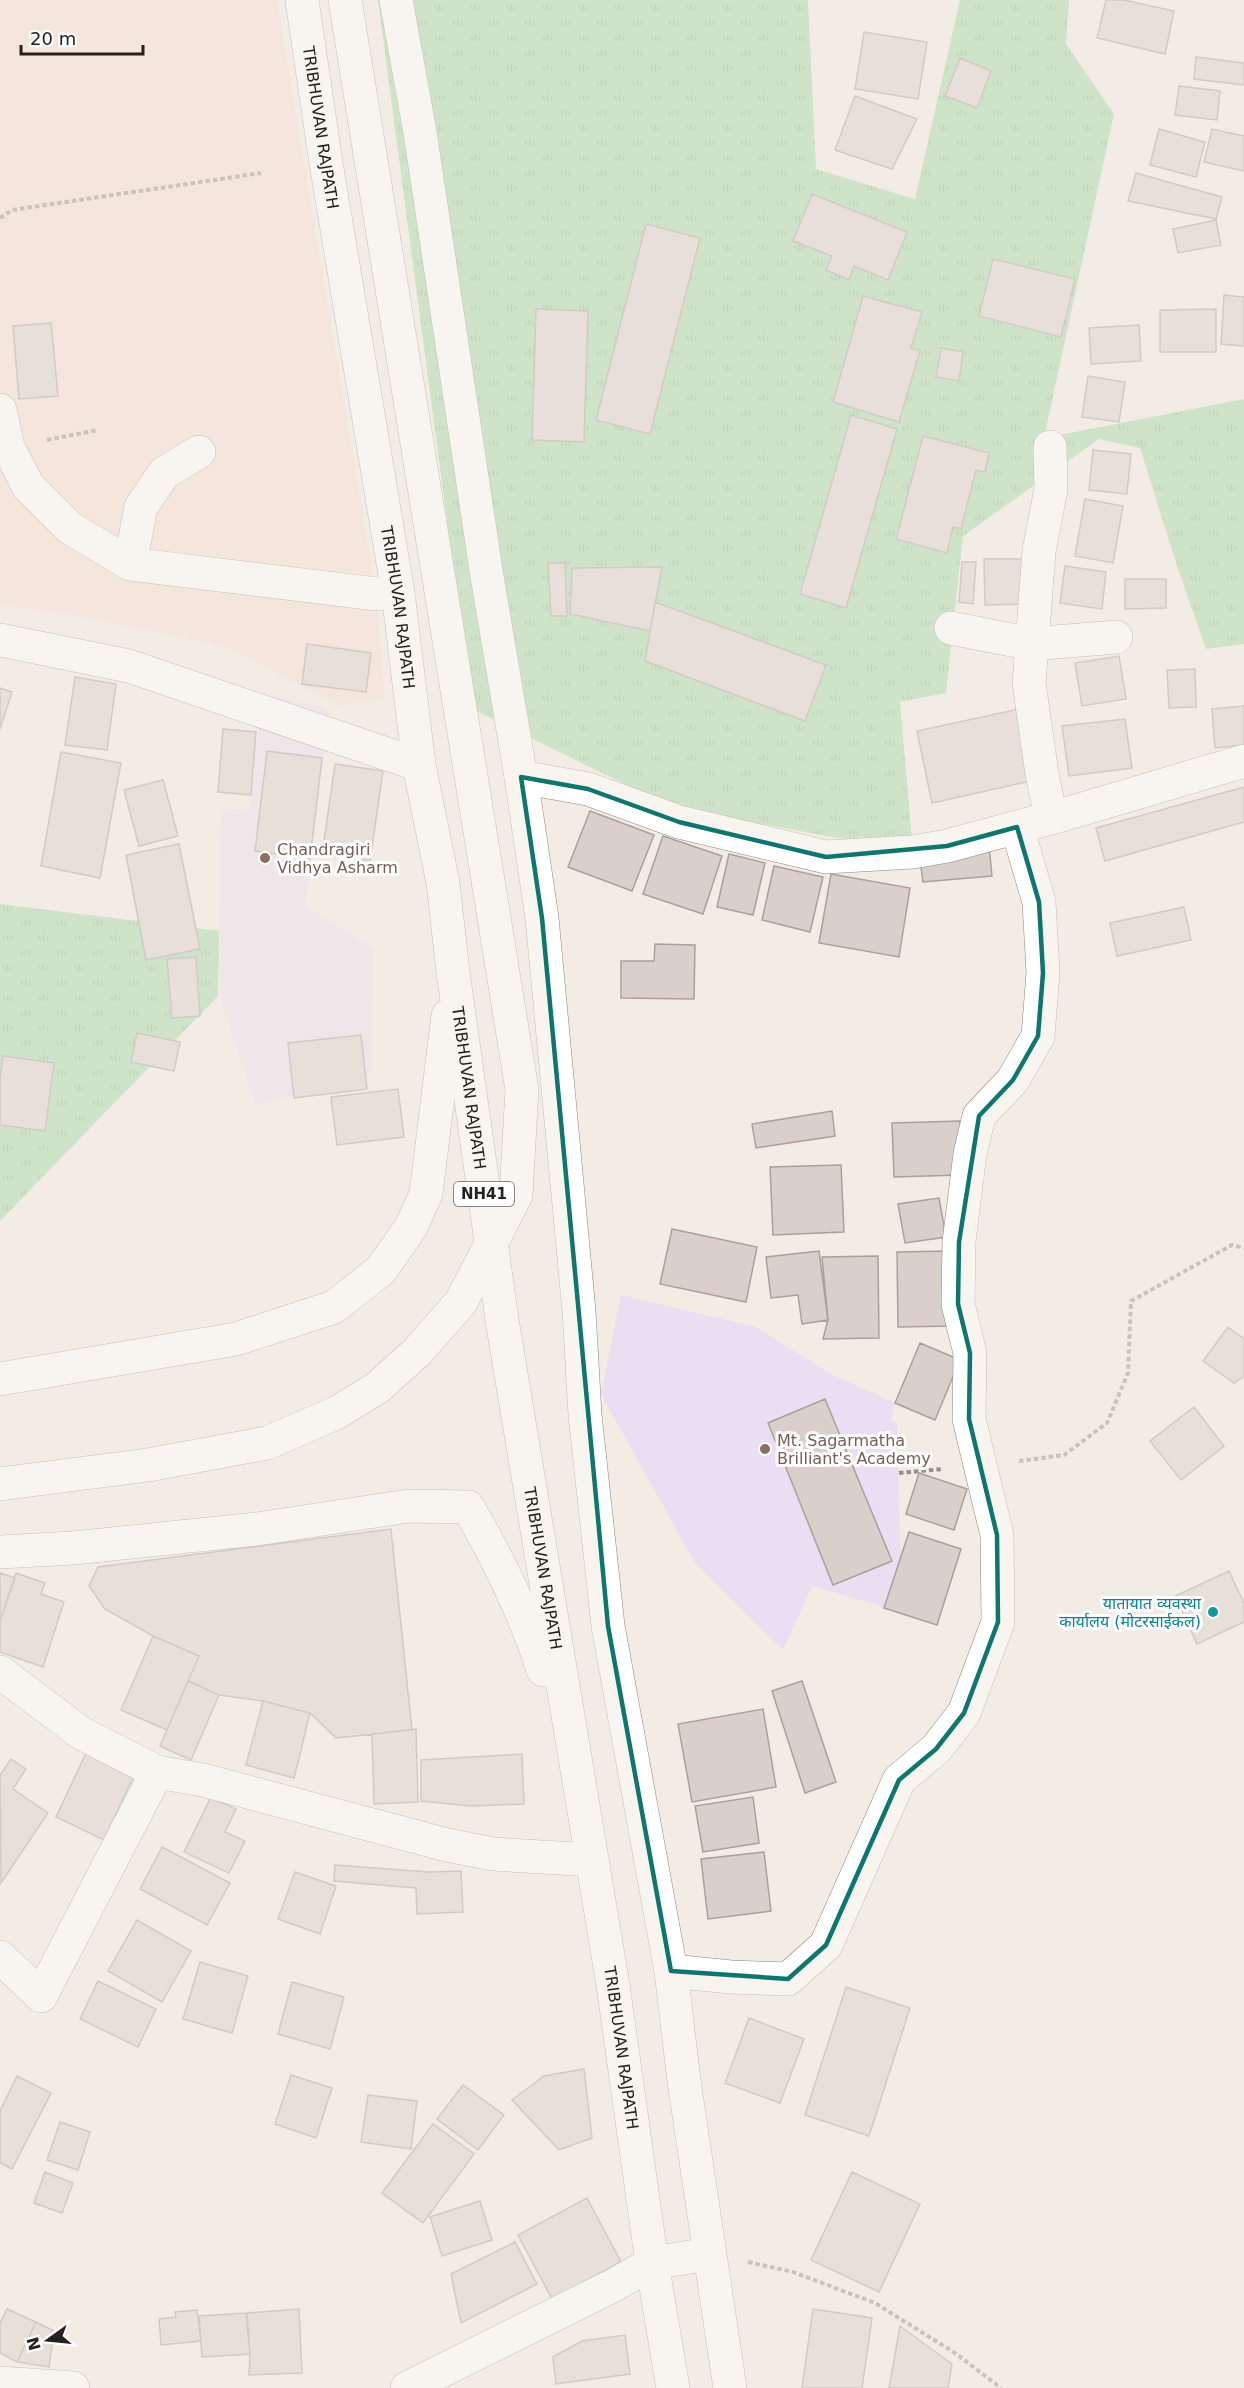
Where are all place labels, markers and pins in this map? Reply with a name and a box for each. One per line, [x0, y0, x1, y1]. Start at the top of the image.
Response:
place label: Chandragiri Vidhya Asharm [277, 840, 398, 877]
marker: Chandragiri Vidhya Asharm [258, 851, 272, 865]
place label: Mt. Sagarmatha Brilliant's Academy [777, 1431, 931, 1468]
marker: Mt. Sagarmatha Brilliant's Academy [758, 1442, 772, 1456]
place label: यातायात व्यवस्था कार्यालय (मोटरसाईकल) [1059, 1594, 1202, 1631]
marker: यातायात व्यवस्था कार्यालय (मोटरसाईकल) [1206, 1605, 1220, 1619]

